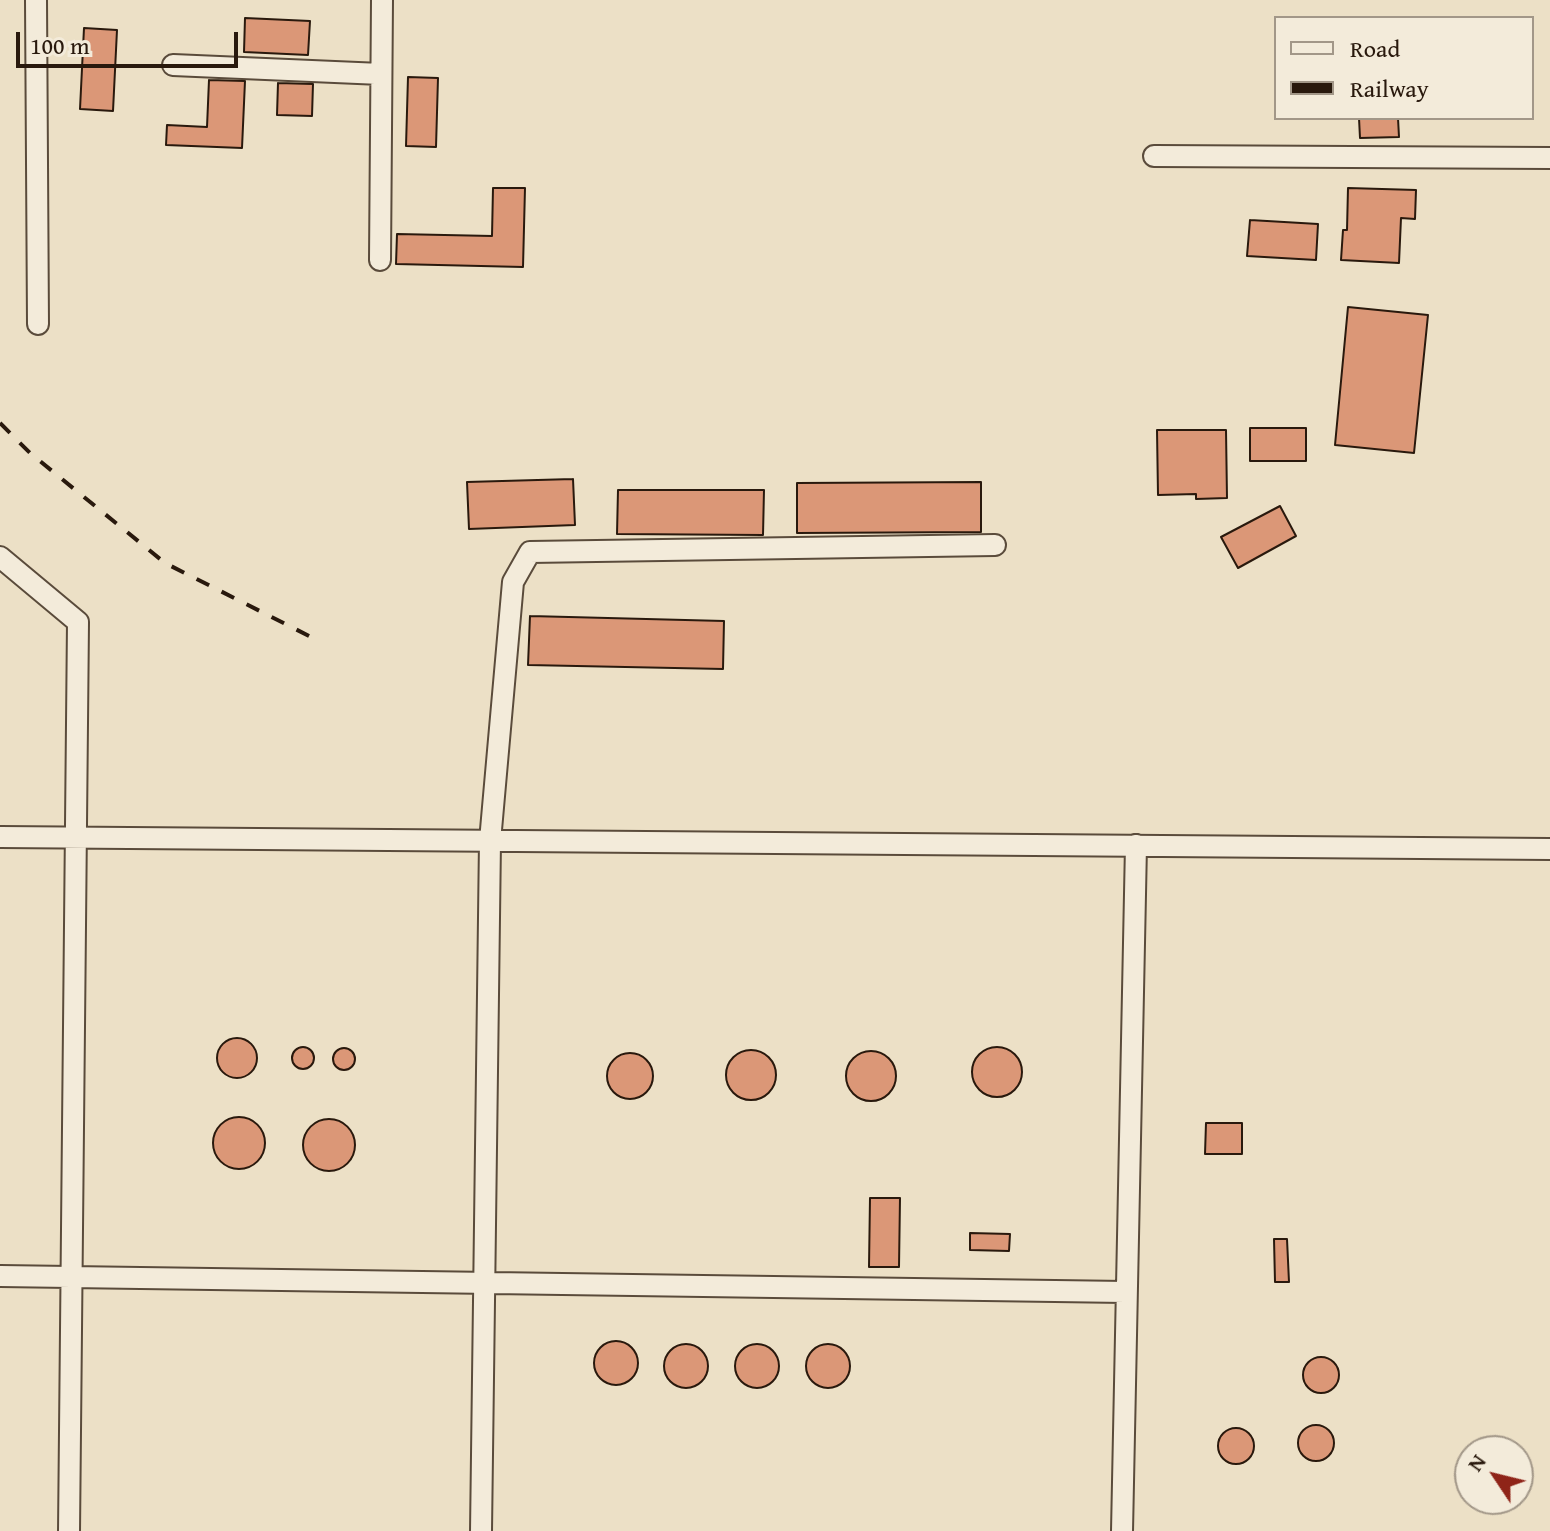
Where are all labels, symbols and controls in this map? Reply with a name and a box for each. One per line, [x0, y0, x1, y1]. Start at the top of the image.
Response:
scale bar [20, 16, 242, 66]
legend [1274, 16, 1534, 120]
text: 100 m [30, 28, 90, 63]
text: Road [1350, 31, 1400, 66]
text: Railway [1350, 71, 1429, 106]
north arrow [1454, 1435, 1534, 1515]
text: N [1459, 1447, 1493, 1478]

